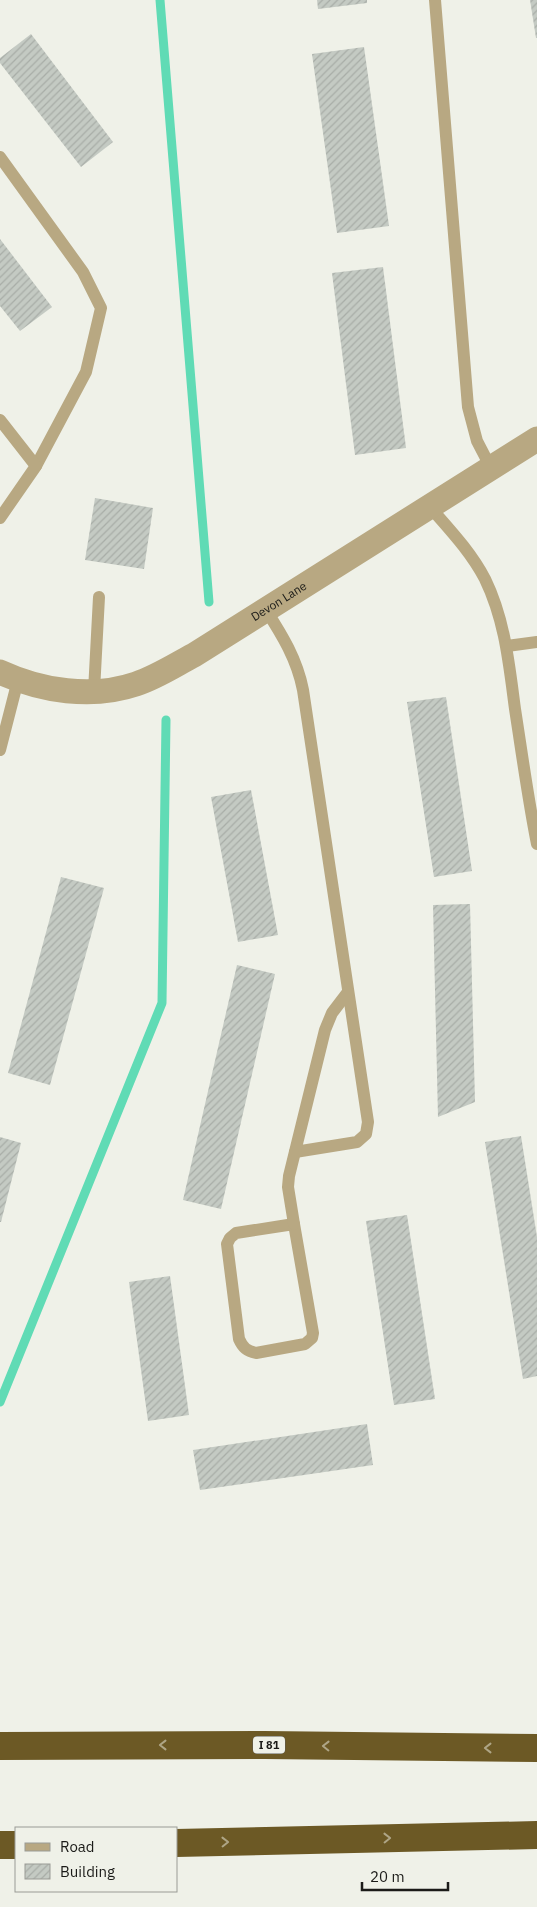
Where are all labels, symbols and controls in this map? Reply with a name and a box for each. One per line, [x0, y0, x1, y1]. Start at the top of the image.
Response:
street label: Devon Lane [248, 578, 309, 624]
road number: I 81 [253, 1736, 285, 1754]
one-way arrow [159, 1740, 167, 1750]
one-way arrow [322, 1740, 330, 1751]
one-way arrow [484, 1743, 492, 1753]
legend [15, 1827, 178, 1892]
one-way arrow [384, 1833, 392, 1844]
text: Road [60, 1837, 95, 1856]
one-way arrow [222, 1837, 229, 1847]
scale bar [362, 1860, 448, 1892]
text: Building [60, 1862, 115, 1881]
text: 20 m [370, 1867, 405, 1886]

